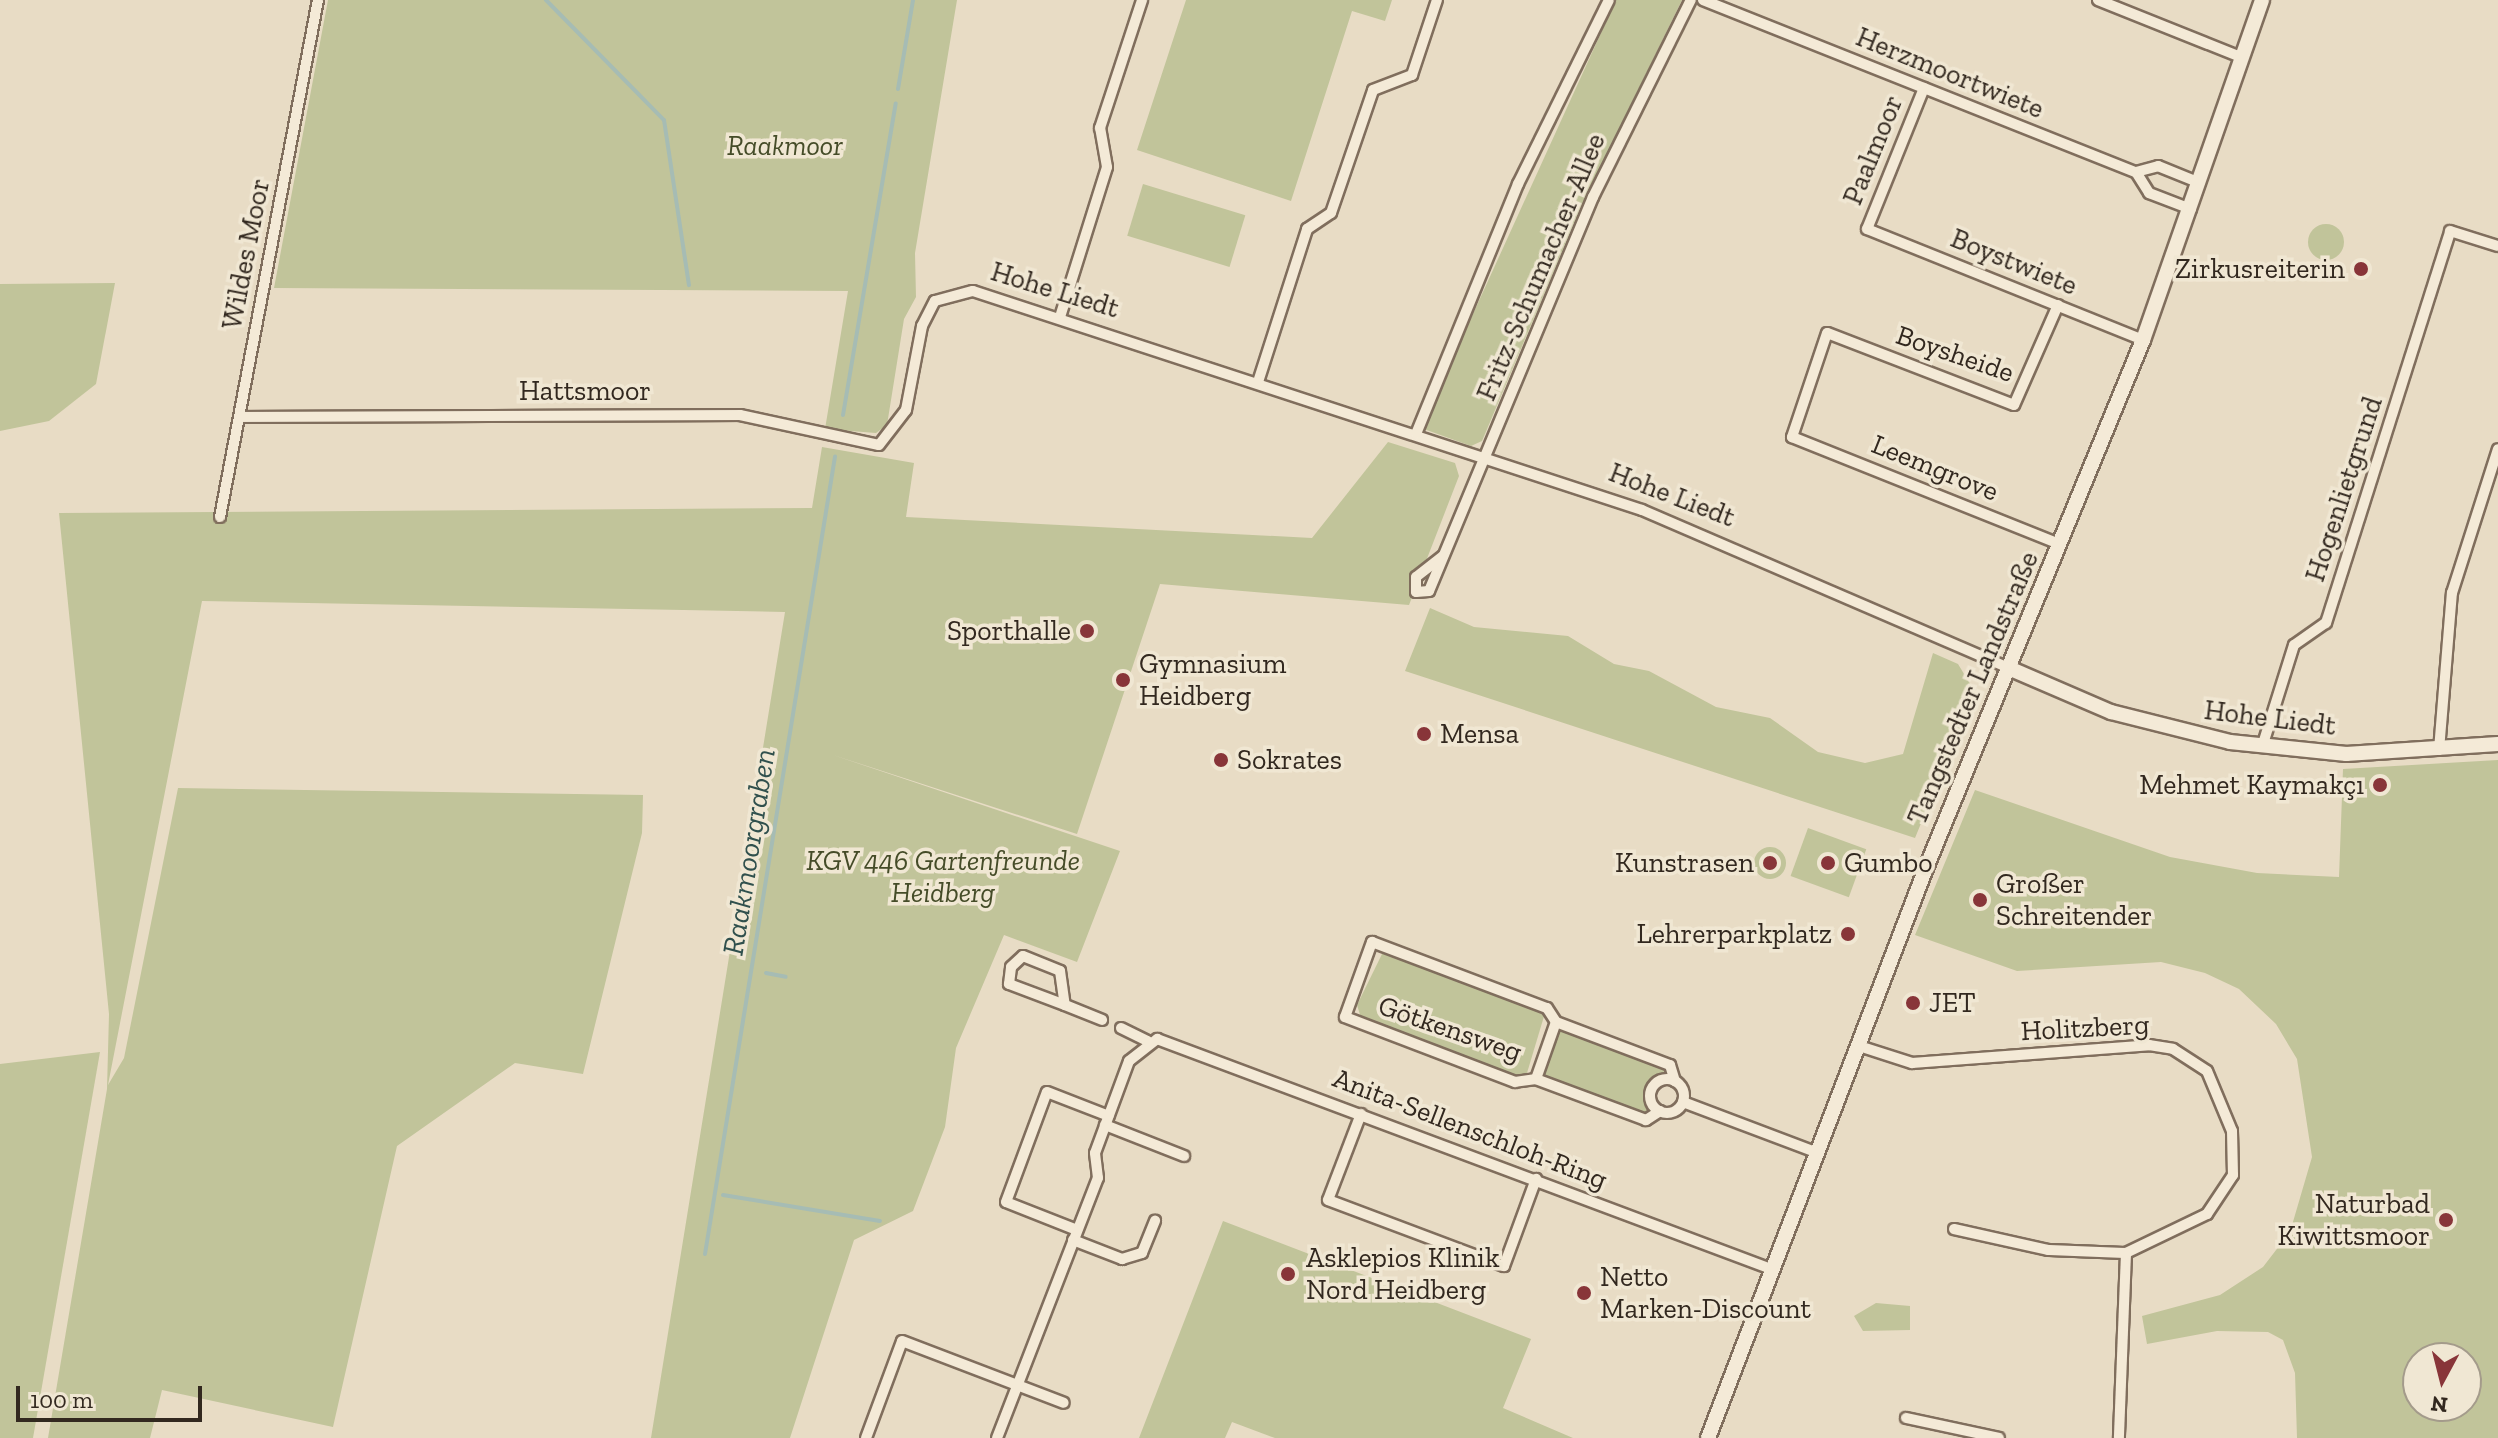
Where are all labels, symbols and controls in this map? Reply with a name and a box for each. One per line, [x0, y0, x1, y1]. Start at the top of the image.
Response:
street label: Herzmoortwiete [1851, 20, 2049, 126]
street label: Paalmoor [1836, 90, 1910, 210]
street label: Fritz-Schumacher-Allee [1469, 128, 1613, 406]
park label: Raakmoor [727, 129, 843, 163]
street label: Wildes Moor [215, 176, 277, 332]
street label: Boystwiete [1946, 221, 2082, 303]
place label: Zirkusreiterin [2175, 252, 2345, 286]
street label: Hohe Liedt [987, 255, 1123, 325]
marker: Zirkusreiterin [2352, 260, 2370, 278]
street label: Boysheide [1892, 318, 2018, 390]
street label: Hattsmoor [519, 374, 651, 408]
street label: Hogenlietgrund [2298, 392, 2390, 586]
street label: Leemgrove [1867, 427, 2003, 509]
street label: Hohe Liedt [1604, 456, 1740, 534]
street label: Tangstedter Landstraße [1900, 546, 2046, 830]
place label: Sporthalle [947, 614, 1071, 648]
marker: Sporthalle [1078, 622, 1096, 640]
place label: Gymnasium Heidberg [1139, 647, 1286, 713]
marker: Gymnasium Heidberg [1114, 671, 1132, 689]
street label: Hohe Liedt [2202, 693, 2338, 743]
place label: Mensa [1440, 717, 1519, 751]
marker: Mensa [1415, 725, 1433, 743]
place label: Sokrates [1237, 743, 1342, 777]
water label: Raakmoorgraben [715, 746, 783, 958]
marker: Sokrates [1212, 751, 1230, 769]
place label: Mehmet Kaymakçı [2139, 768, 2364, 802]
marker: Mehmet Kaymakçı [2371, 776, 2389, 794]
park label: KGV 446 Gartenfreunde Heidberg [806, 844, 1080, 910]
place label: Kunstrasen [1615, 846, 1754, 880]
place label: Gumbo [1844, 846, 1933, 880]
marker: Kunstrasen [1761, 854, 1779, 872]
marker: Gumbo [1819, 854, 1837, 872]
place label: Großer Schreitender [1996, 867, 2152, 933]
marker: Großer Schreitender [1971, 891, 1989, 909]
place label: Lehrerparkplatz [1636, 917, 1832, 951]
marker: Lehrerparkplatz [1839, 925, 1857, 943]
place label: JET [1929, 986, 1976, 1020]
street label: Götkensweg [1374, 989, 1526, 1069]
marker: JET [1904, 994, 1922, 1012]
street label: Holitzberg [2020, 1008, 2150, 1048]
street label: Anita-Sellenschloh-Ring [1328, 1061, 1612, 1197]
place label: Naturbad Kiwittsmoor [2278, 1187, 2430, 1253]
marker: Naturbad Kiwittsmoor [2437, 1211, 2455, 1229]
place label: Asklepios Klinik Nord Heidberg [1306, 1241, 1500, 1307]
place label: Netto Marken-Discount [1600, 1260, 1811, 1326]
marker: Asklepios Klinik Nord Heidberg [1277, 1263, 1299, 1285]
marker: Netto Marken-Discount [1575, 1284, 1593, 1302]
north arrow [2402, 1342, 2482, 1422]
scale bar [20, 1370, 206, 1420]
text: 100 m [30, 1385, 93, 1414]
text: N [2429, 1390, 2449, 1419]

